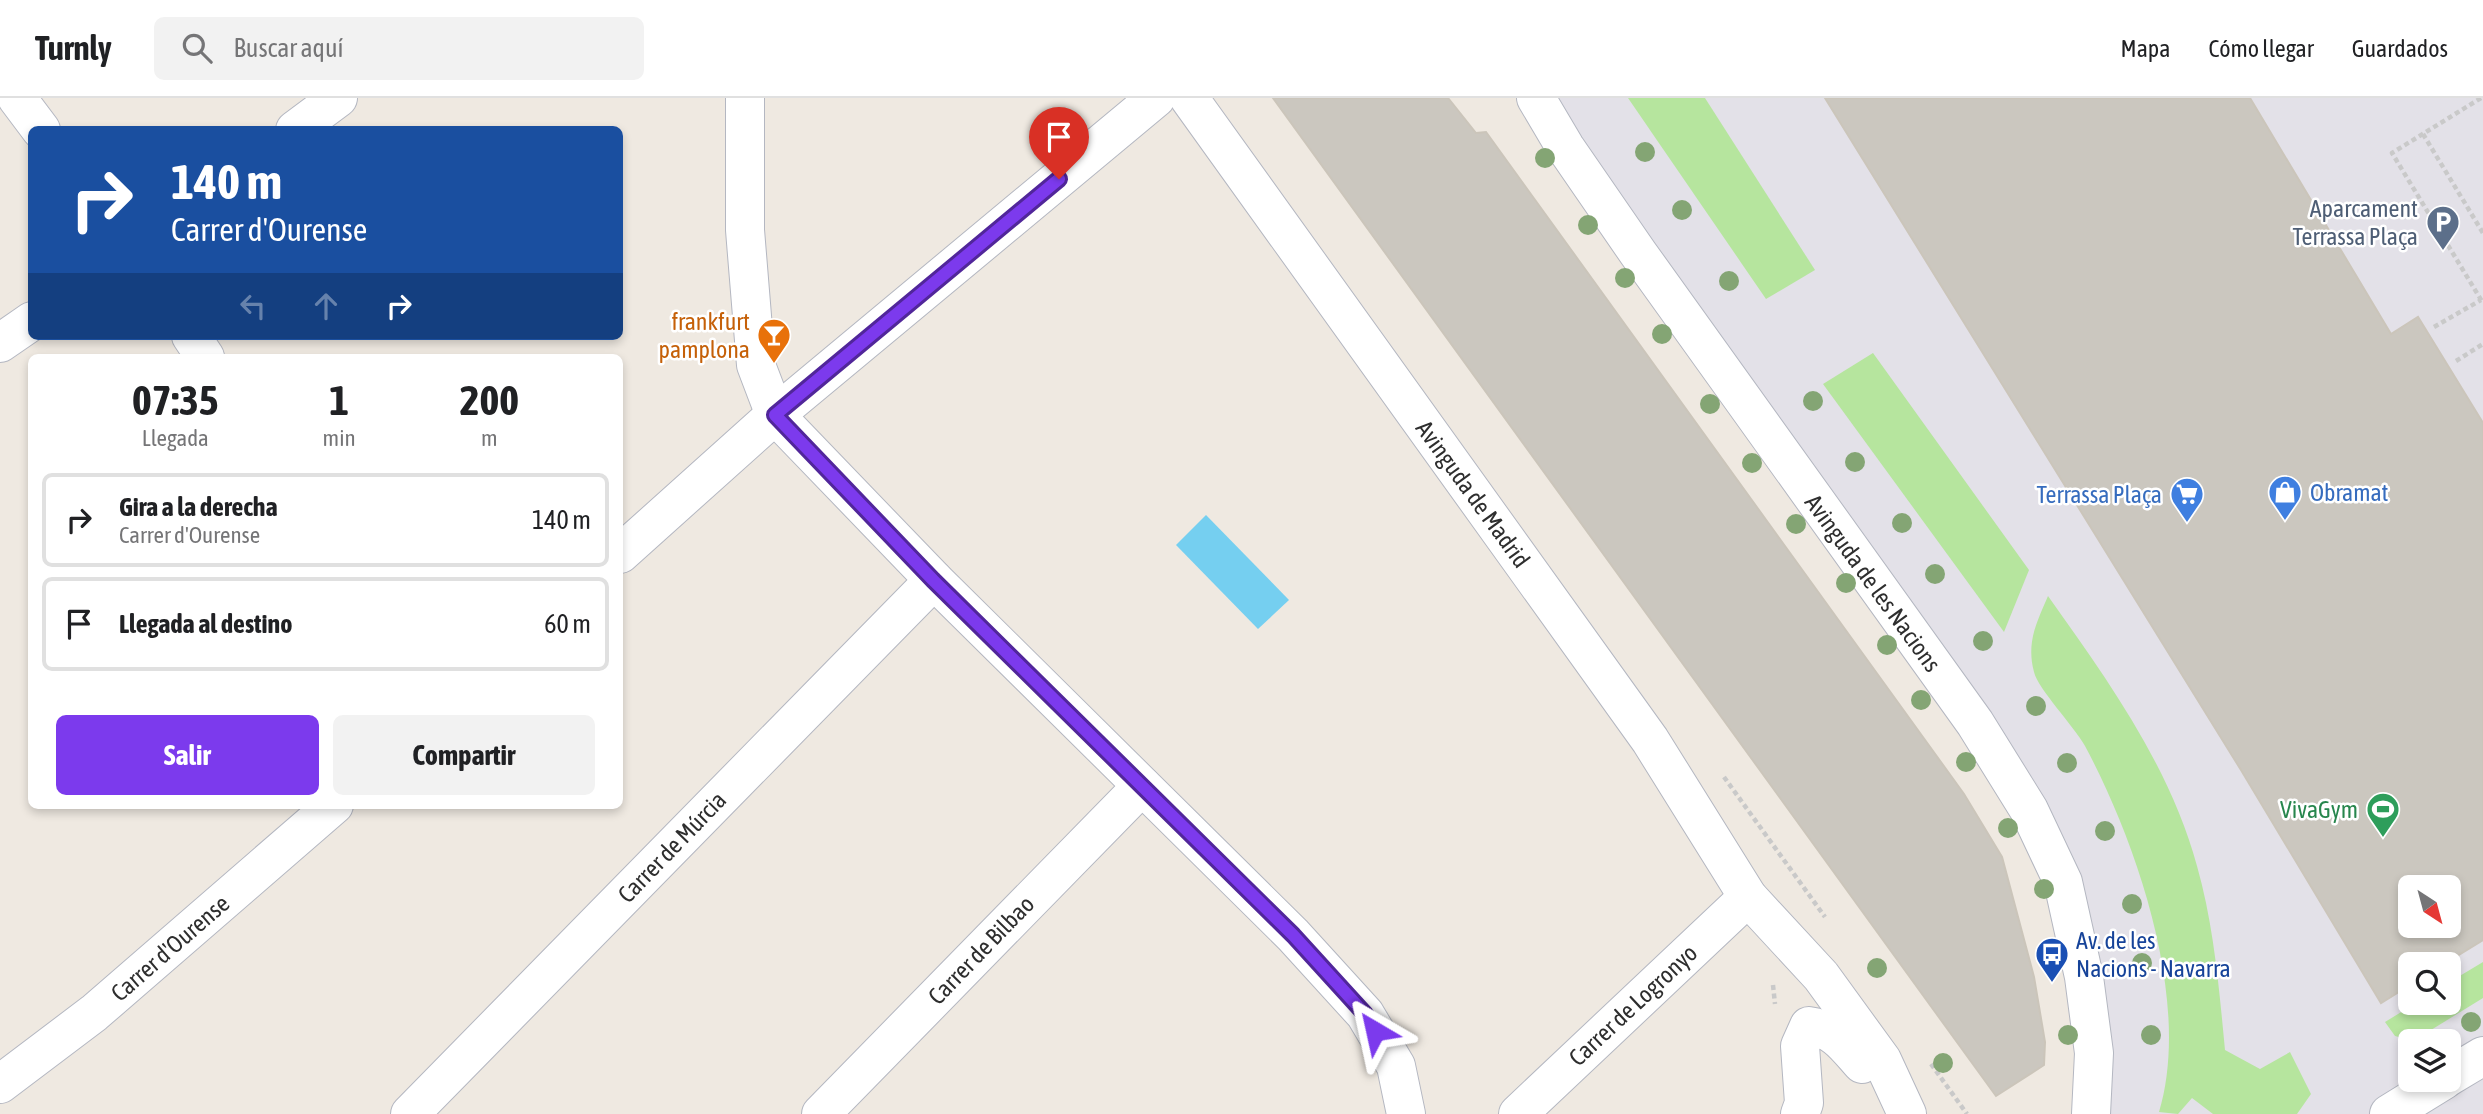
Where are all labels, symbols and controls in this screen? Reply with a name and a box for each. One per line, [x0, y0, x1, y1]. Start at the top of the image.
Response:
search box [154, 17, 644, 80]
text: Turnly [35, 29, 112, 67]
icon: search [178, 29, 216, 67]
text: Buscar aquí [234, 33, 344, 63]
text: Mapa [2121, 35, 2170, 62]
text: Cómo llegar [2208, 35, 2314, 62]
text: Guardados [2352, 35, 2448, 62]
pin [1029, 107, 1089, 179]
icon: arrive [1040, 118, 1078, 156]
text: 140 m [171, 153, 282, 209]
icon: right [56, 154, 147, 245]
place label: Aparcament Terrassa Plaça [2292, 195, 2418, 250]
parking icon: Aparcament Terrassa Plaça [2424, 203, 2462, 252]
text: Carrer d'Ourense [171, 211, 367, 248]
icon: left [234, 287, 272, 325]
icon: ahead [307, 287, 345, 325]
icon: right [380, 287, 418, 325]
place label: frankfurt pamplona [659, 308, 750, 363]
bar icon: frankfurt pamplona [755, 316, 793, 365]
text: 07:35 [132, 376, 219, 424]
text: 1 [329, 376, 349, 424]
text: 200 [460, 376, 519, 424]
street label: Avinguda de Madrid [1411, 415, 1535, 573]
text: Llegada [142, 425, 209, 451]
text: min [323, 425, 356, 451]
text: m [481, 425, 498, 451]
shop icon: Obramat [2266, 473, 2304, 522]
supermarket icon: Terrassa Plaça [2168, 475, 2206, 524]
place label: Obramat [2310, 479, 2389, 506]
place label: Terrassa Plaça [2036, 481, 2162, 508]
street label: Avinguda de les Nacions [1800, 489, 1946, 677]
text: Gira a la derecha [119, 492, 278, 522]
icon: right [60, 501, 98, 539]
text: 140 m [532, 505, 591, 535]
text: Carrer d'Ourense [119, 522, 260, 548]
icon: arrive [60, 605, 98, 643]
text: Llegada al destino [119, 609, 292, 639]
text: 60 m [544, 609, 591, 639]
button: Salir [56, 715, 319, 795]
button: Compartir [333, 715, 595, 795]
street label: Carrer de Múrcia [613, 786, 731, 908]
sports icon: VivaGym [2364, 790, 2402, 839]
place label: VivaGym [2280, 796, 2358, 823]
north arrow [2398, 875, 2460, 938]
map controls [2398, 875, 2461, 1092]
street label: Carrer d'Ourense [106, 889, 234, 1007]
street label: Carrer de Bilbao [923, 890, 1039, 1010]
place label: Av. de les Nacions - Navarra [2076, 927, 2231, 982]
bus stop icon: Av. de les Nacions - Navarra [2033, 935, 2071, 984]
street label: Carrer de Logronyo [1564, 939, 1702, 1071]
button: search [2398, 952, 2461, 1015]
position arrow [1338, 994, 1412, 1068]
button: layers [2398, 1029, 2461, 1092]

